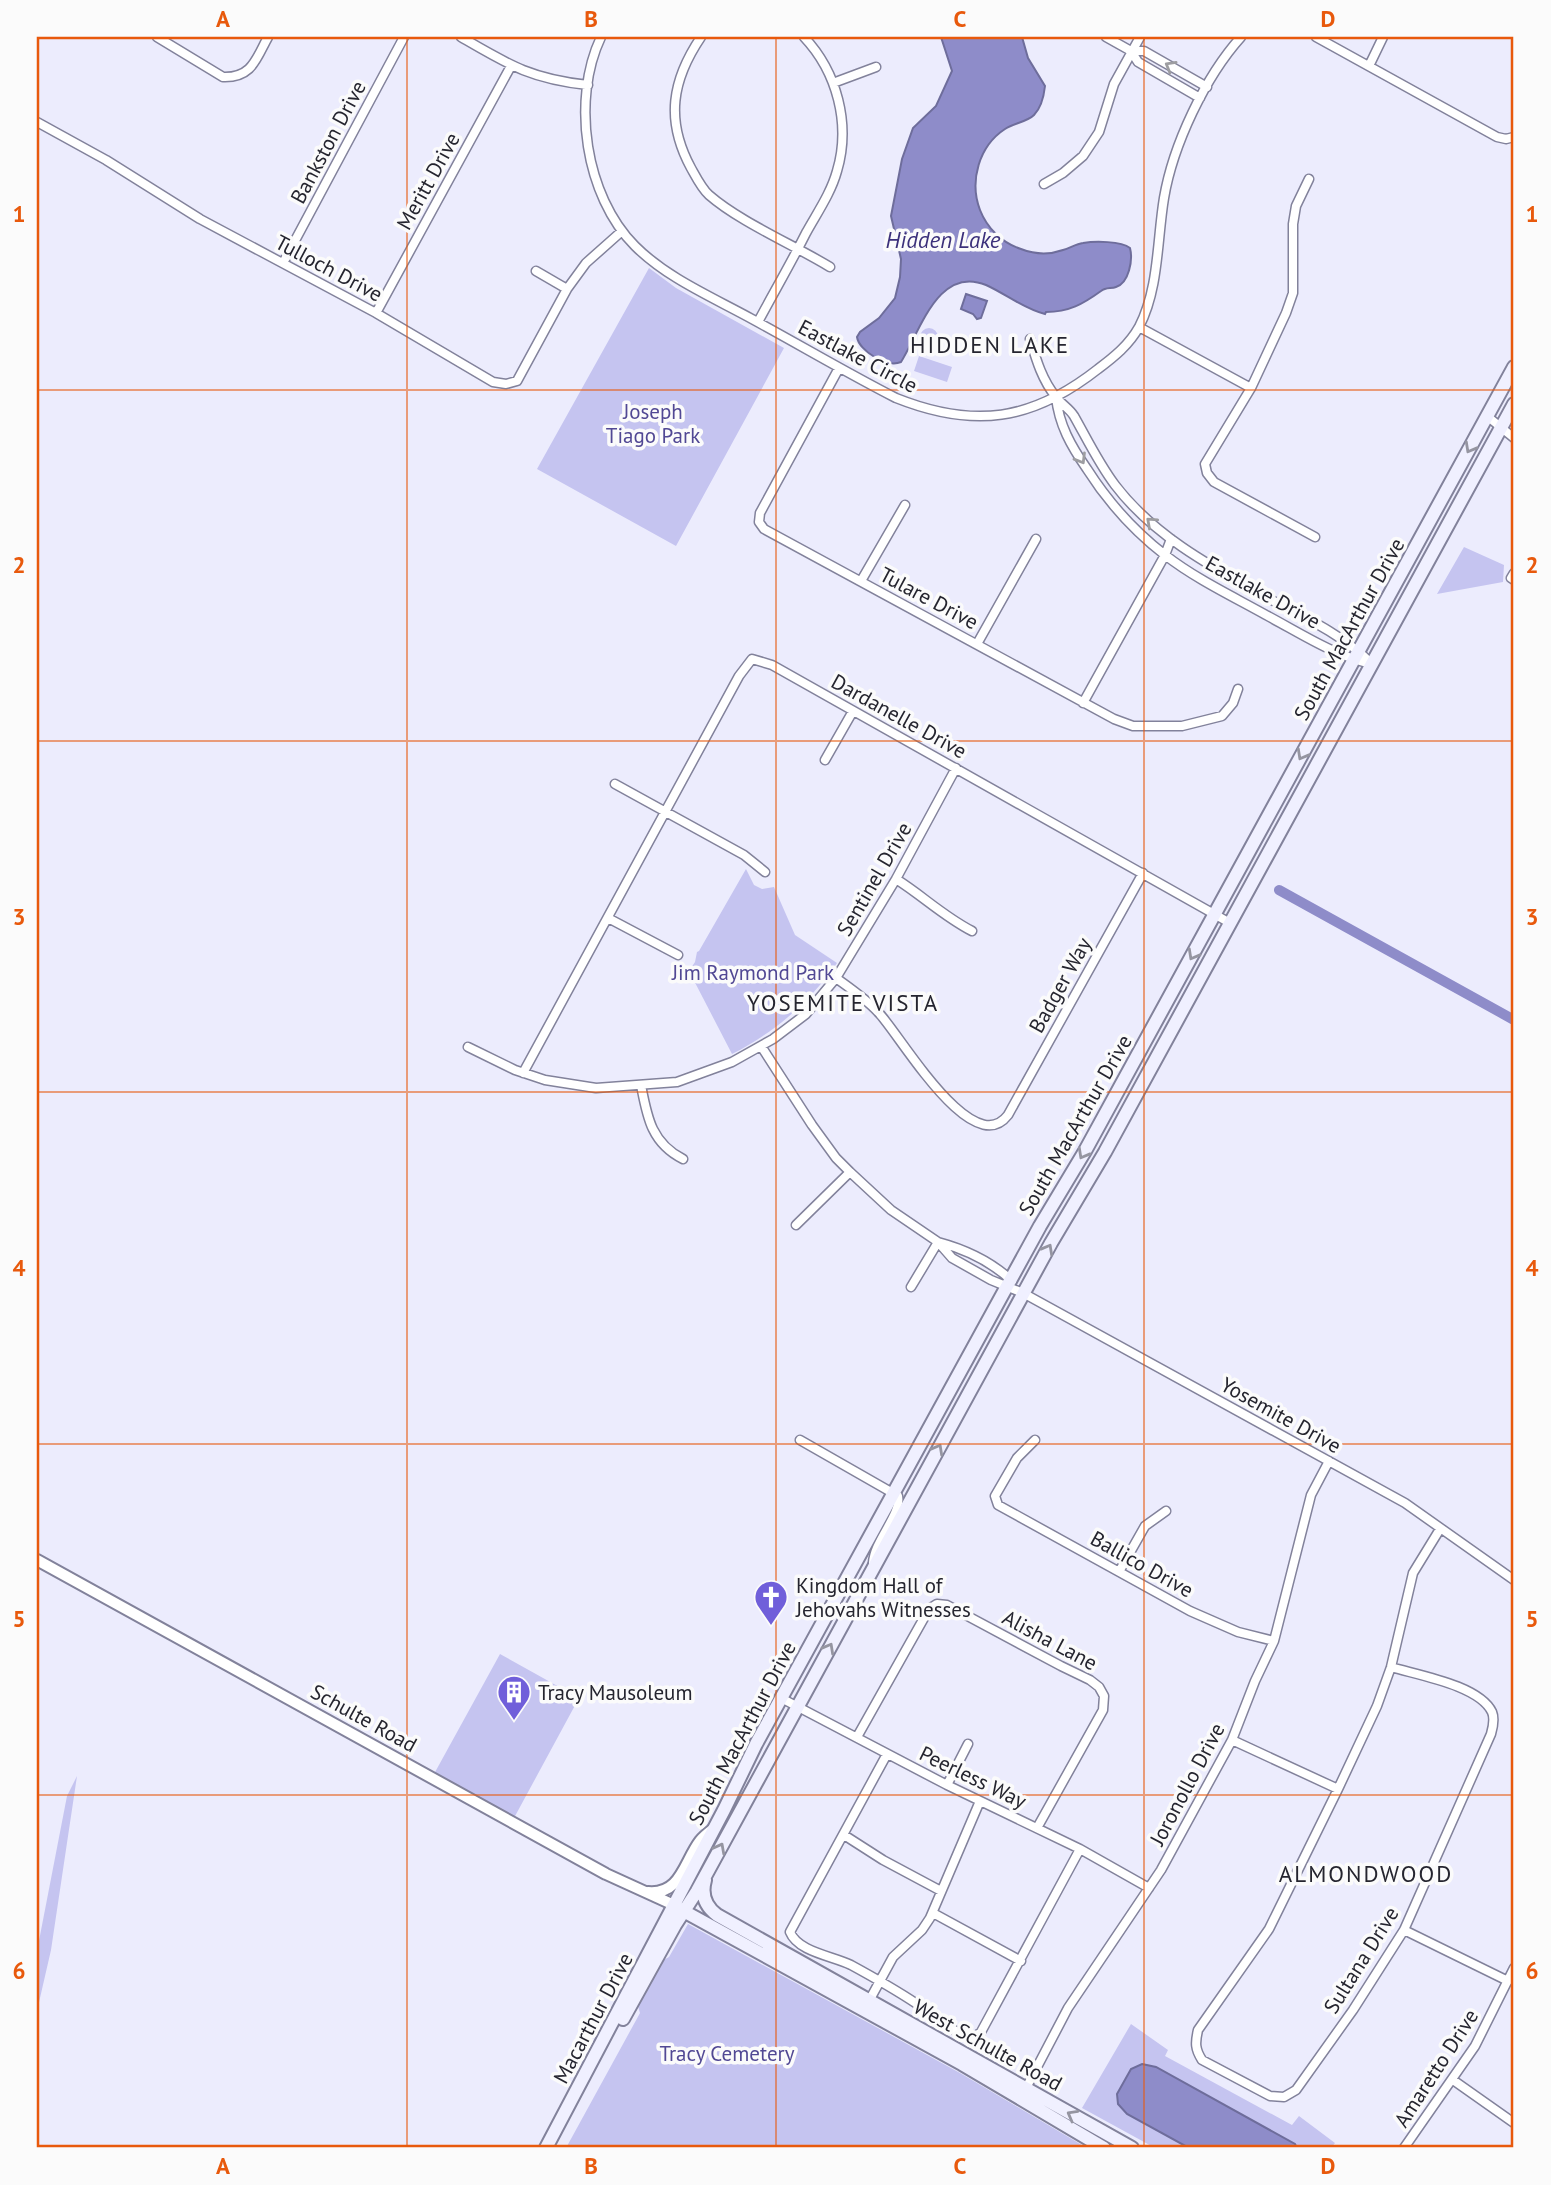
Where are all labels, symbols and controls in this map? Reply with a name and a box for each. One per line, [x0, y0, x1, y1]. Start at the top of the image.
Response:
text: A [216, 4, 230, 33]
text: B [584, 4, 598, 33]
text: C [954, 4, 967, 33]
text: D [1321, 4, 1335, 33]
one-way arrow [1165, 61, 1177, 74]
street label: Bankston Drive [284, 76, 372, 208]
street label: Meritt Drive [390, 128, 466, 234]
text: 1 [12, 199, 26, 228]
text: 1 [1525, 199, 1539, 228]
water label: Hidden Lake [885, 225, 1001, 254]
street label: Tulloch Drive [271, 228, 387, 308]
street label: Eastlake Circle [794, 313, 922, 399]
district label: HIDDEN LAKE [910, 330, 1070, 359]
park label: Joseph Tiago Park [606, 398, 700, 449]
one-way arrow [1465, 441, 1478, 453]
one-way arrow [1072, 452, 1085, 465]
one-way arrow [1146, 518, 1159, 530]
street label: South MacArthur Drive [1288, 533, 1410, 725]
street label: Eastlake Drive [1201, 549, 1325, 635]
text: 2 [12, 550, 26, 579]
text: 2 [1525, 550, 1539, 579]
street label: Tulare Drive [875, 561, 983, 635]
street label: Dardanelle Drive [827, 668, 971, 764]
one-way arrow [1297, 748, 1310, 760]
street label: Sentinel Drive [831, 817, 917, 941]
text: 3 [12, 902, 26, 931]
text: 3 [1525, 902, 1539, 931]
street label: Badger Way [1023, 932, 1097, 1037]
one-way arrow [1187, 947, 1201, 960]
park label: Jim Raymond Park [671, 959, 834, 986]
district label: YOSEMITE VISTA [747, 988, 939, 1017]
street label: South MacArthur Drive [1012, 1030, 1138, 1220]
one-way arrow [1078, 1147, 1091, 1159]
one-way arrow [1040, 1244, 1053, 1257]
text: 4 [12, 1253, 26, 1282]
text: 4 [1525, 1253, 1539, 1282]
street label: Yosemite Drive [1216, 1371, 1346, 1459]
one-way arrow [930, 1444, 943, 1456]
street label: Ballico Drive [1086, 1525, 1198, 1603]
place label: Kingdom Hall of Jehovahs Witnesses [795, 1572, 971, 1623]
church icon: Kingdom Hall of Jehovahs Witnesses [752, 1578, 790, 1627]
text: 5 [12, 1604, 26, 1633]
street label: Alisha Lane [998, 1604, 1102, 1676]
text: 5 [1525, 1604, 1539, 1633]
street label: South MacArthur Drive [682, 1636, 802, 1830]
one-way arrow [821, 1643, 834, 1656]
building icon: Tracy Mausoleum [495, 1673, 533, 1722]
street label: Schulte Road [306, 1678, 422, 1758]
place label: Tracy Mausoleum [538, 1679, 692, 1706]
street label: Joronollo Drive [1143, 1718, 1231, 1851]
street label: Peerless Way [915, 1740, 1031, 1815]
one-way arrow [712, 1843, 726, 1855]
district label: ALMONDWOOD [1279, 1859, 1453, 1888]
street label: Sultana Drive [1318, 1902, 1404, 2018]
street label: Macarthur Drive [547, 1948, 639, 2088]
text: 6 [12, 1956, 26, 1985]
text: 6 [1525, 1956, 1539, 1985]
street label: West Schulte Road [909, 1993, 1067, 2097]
street label: Amaretto Drive [1388, 2004, 1484, 2132]
park label: Tracy Cemetery [660, 2040, 795, 2067]
one-way arrow [1067, 2110, 1079, 2123]
text: A [216, 2151, 230, 2180]
text: B [584, 2151, 598, 2180]
text: C [954, 2151, 967, 2180]
text: D [1321, 2151, 1335, 2180]

